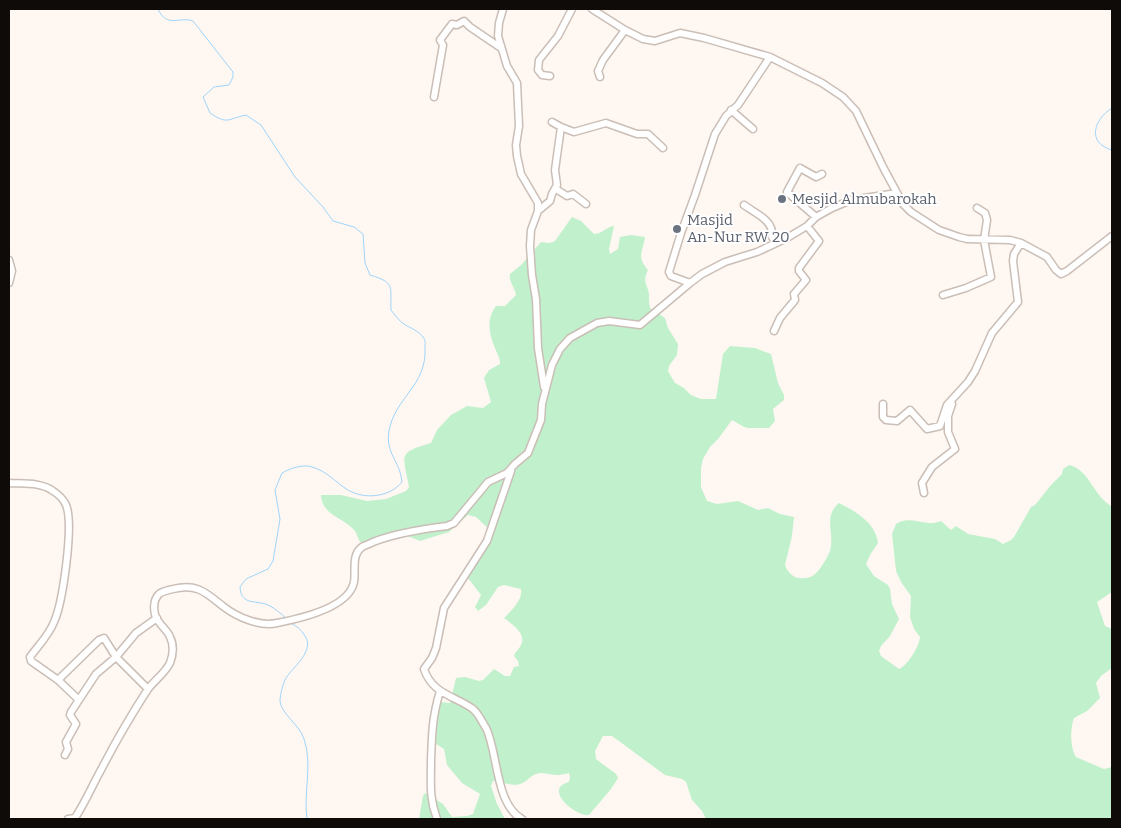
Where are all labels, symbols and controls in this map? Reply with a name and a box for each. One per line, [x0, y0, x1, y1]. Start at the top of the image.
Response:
place label: Mesjid Almubarokah [792, 190, 937, 208]
marker: Mesjid Almubarokah [776, 193, 788, 205]
place label: Masjid An-Nur RW 20 [687, 211, 790, 246]
marker: Masjid An-Nur RW 20 [671, 223, 683, 235]

